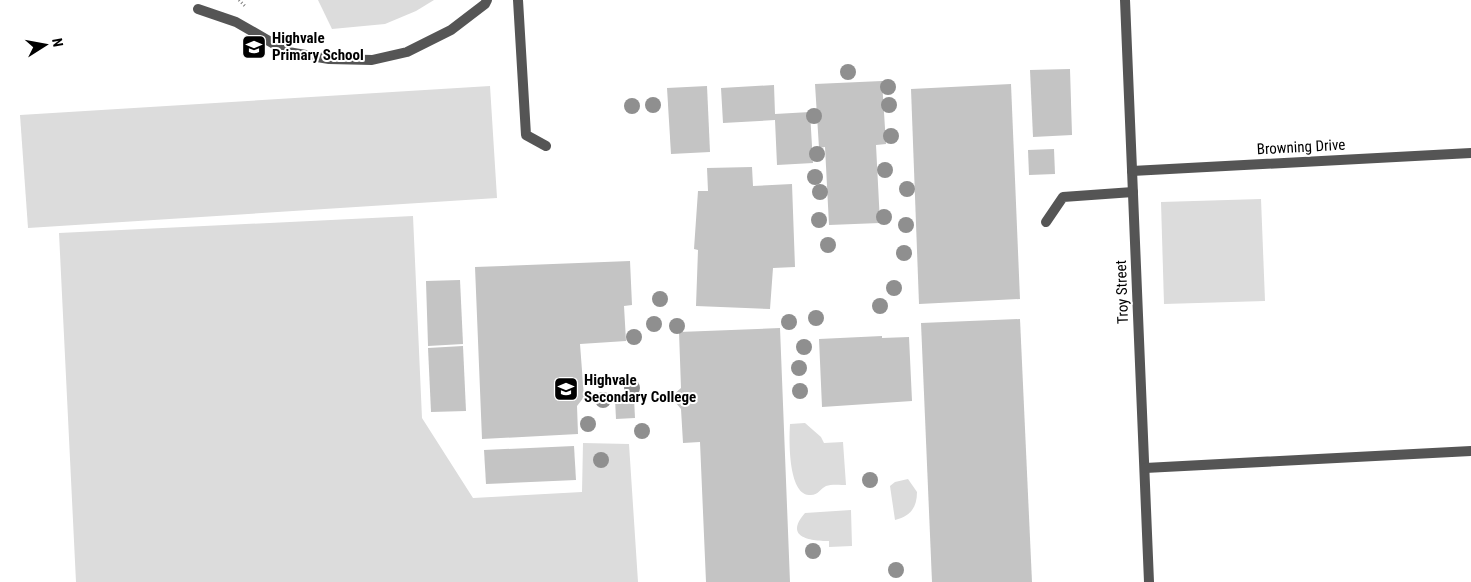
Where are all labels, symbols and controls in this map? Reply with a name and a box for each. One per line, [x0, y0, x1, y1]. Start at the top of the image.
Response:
north arrow [20, 20, 70, 70]
place label: Highvale Primary School [272, 29, 364, 64]
school or university icon: Highvale Primary School [241, 34, 267, 60]
text: N [49, 37, 66, 48]
street label: Browning Drive [1256, 136, 1346, 158]
street label: Troy Street [1112, 260, 1132, 324]
place label: Highvale Secondary College [584, 371, 696, 406]
school or university icon: Highvale Secondary College [553, 376, 579, 402]

